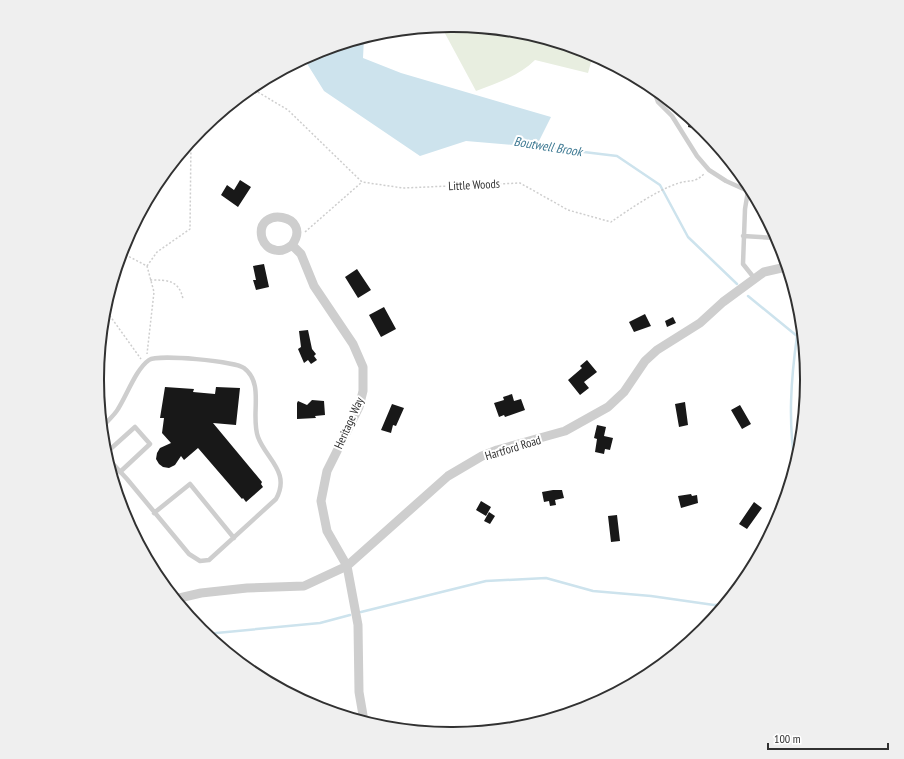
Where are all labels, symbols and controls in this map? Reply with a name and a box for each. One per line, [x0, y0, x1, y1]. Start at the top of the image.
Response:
water label: Boutwell Brook [513, 133, 585, 161]
street label: Little Woods [448, 176, 500, 193]
street label: Heritage Way [331, 394, 367, 451]
street label: Hartford Road [483, 432, 543, 463]
scale bar [768, 725, 888, 751]
text: 100 m [774, 731, 801, 746]

